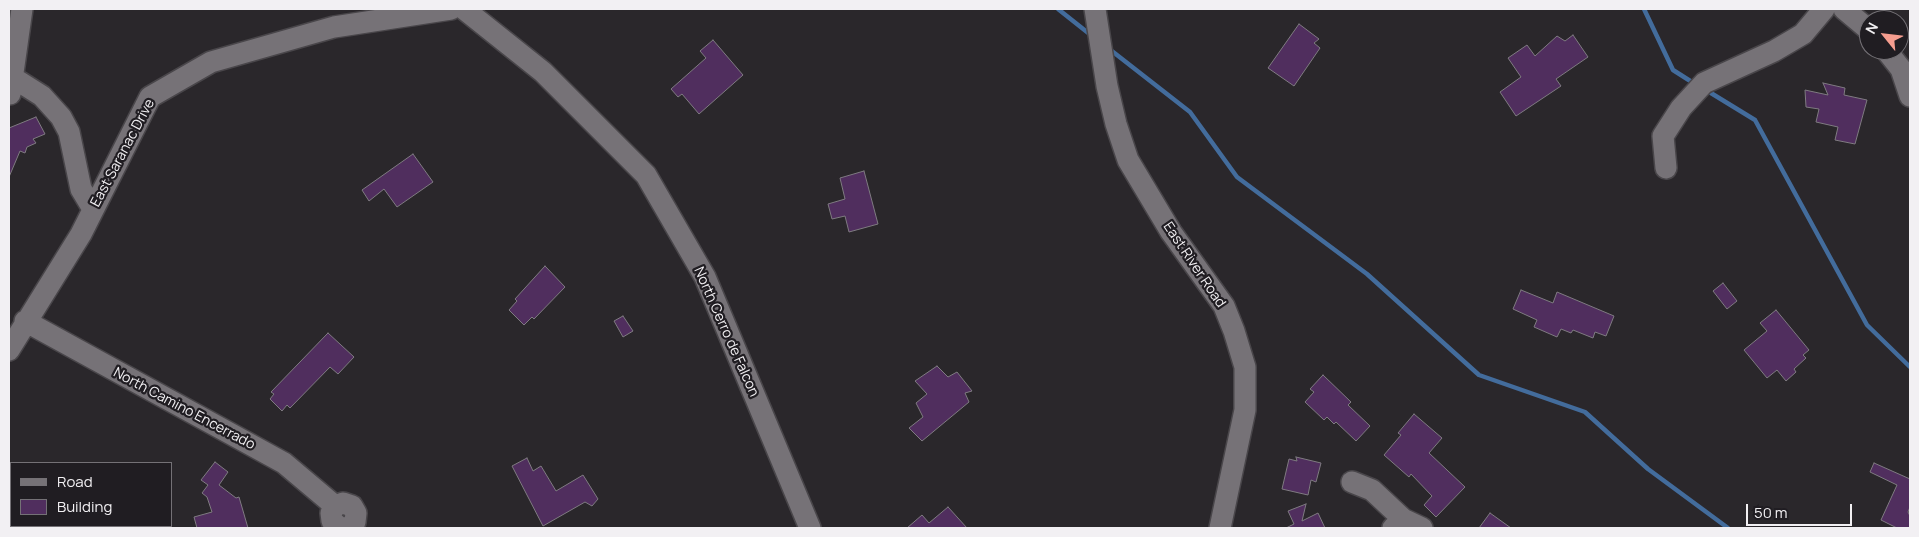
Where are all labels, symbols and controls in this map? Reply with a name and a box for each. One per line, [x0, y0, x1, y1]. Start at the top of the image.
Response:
north arrow [1859, 10, 1909, 60]
text: N [1861, 19, 1882, 37]
street label: East Saranac Drive [87, 96, 159, 210]
street label: East River Road [1159, 219, 1229, 311]
street label: North Cerro de Falcon [690, 265, 762, 399]
street label: North Camino Encerrado [110, 364, 258, 454]
legend [10, 462, 172, 527]
text: Road [57, 471, 93, 492]
scale bar [1749, 494, 1855, 526]
text: Building [57, 496, 112, 517]
text: 50 m [1754, 502, 1788, 523]

